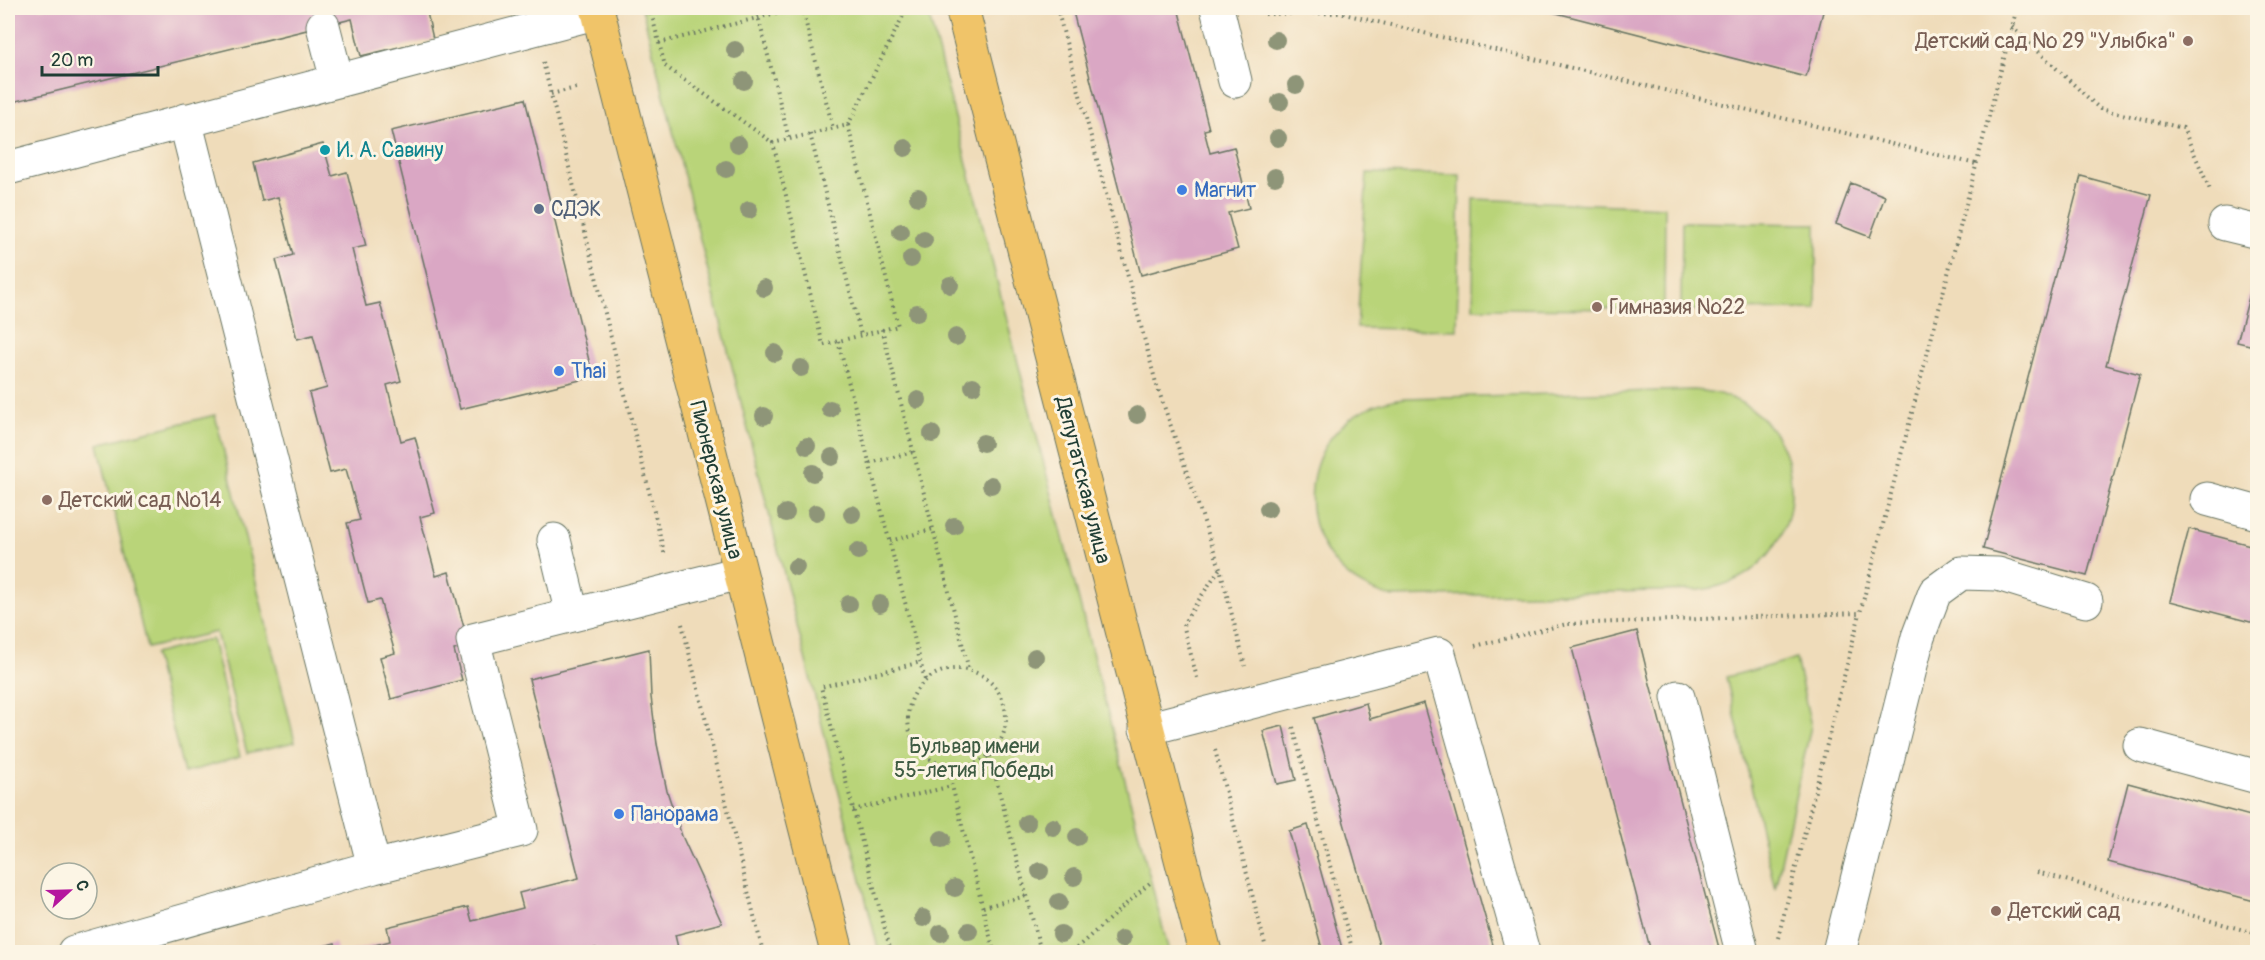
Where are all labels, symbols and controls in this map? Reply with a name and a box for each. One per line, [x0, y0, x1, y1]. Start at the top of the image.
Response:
place label: Детский сад № 29 "Улыбка" [1914, 28, 2176, 55]
marker: Детский сад № 29 "Улыбка" [2181, 34, 2195, 48]
scale bar [42, 39, 158, 77]
text: 20 m [51, 49, 93, 72]
place label: И. А. Савину [337, 137, 443, 164]
marker: И. А. Савину [318, 143, 332, 157]
place label: Магнит [1194, 177, 1257, 204]
marker: Магнит [1175, 183, 1189, 197]
place label: СДЭК [551, 196, 601, 223]
marker: СДЭК [532, 202, 546, 216]
place label: Гимназия №22 [1609, 294, 1745, 321]
marker: Гимназия №22 [1590, 300, 1604, 314]
place label: Thai [571, 358, 606, 385]
marker: Thai [552, 364, 566, 378]
street label: Депутатская улица [1049, 393, 1117, 566]
street label: Пионерская улица [683, 398, 749, 562]
place label: Детский сад №14 [58, 487, 221, 514]
marker: Детский сад №14 [40, 493, 54, 507]
park label: Бульвар имени 55-летия Победы [894, 733, 1054, 784]
place label: Панорама [631, 801, 718, 828]
marker: Панорама [612, 807, 626, 821]
north arrow [39, 861, 99, 921]
text: С [71, 877, 93, 894]
place label: Детский сад [2007, 898, 2120, 925]
marker: Детский сад [1989, 904, 2003, 918]

